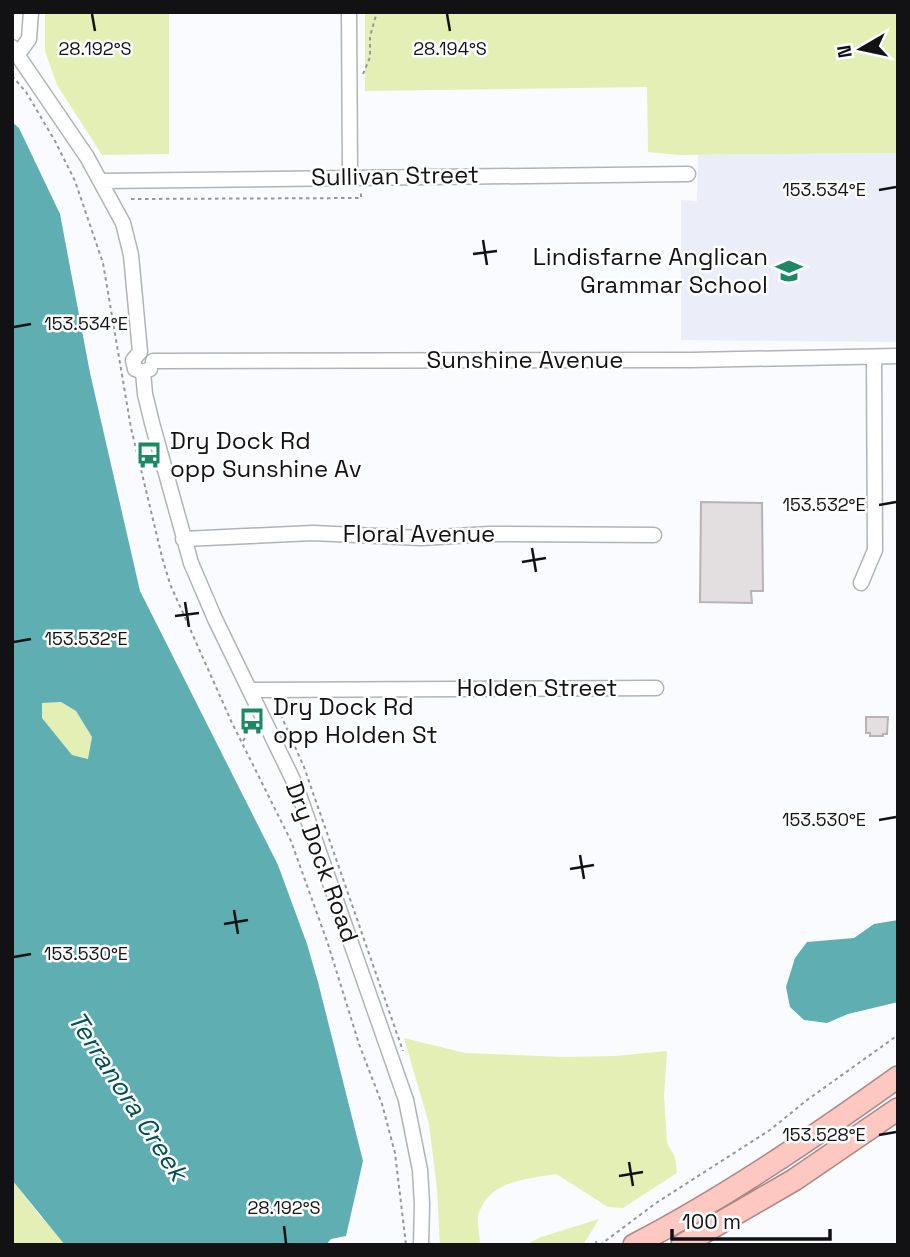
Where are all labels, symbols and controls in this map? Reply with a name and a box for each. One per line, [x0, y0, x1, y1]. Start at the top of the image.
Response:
north arrow [826, 14, 896, 84]
text: 28.192°S [58, 37, 132, 60]
text: 28.194°S [413, 37, 487, 60]
text: N [831, 43, 858, 60]
street label: Sullivan Street [311, 159, 479, 192]
text: 153.534°E [782, 178, 866, 201]
place label: Lindisfarne Anglican Grammar School [533, 241, 768, 300]
school or university icon: Lindisfarne Anglican Grammar School [774, 256, 804, 286]
text: 153.534°E [44, 312, 128, 335]
street label: Sunshine Avenue [427, 344, 623, 375]
place label: Dry Dock Rd opp Sunshine Av [170, 425, 362, 484]
bus stop icon: Dry Dock Rd opp Sunshine Av [134, 440, 164, 470]
text: 153.532°E [782, 493, 866, 516]
street label: Floral Avenue [343, 518, 495, 549]
text: 153.532°E [44, 627, 128, 650]
street label: Holden Street [457, 672, 617, 703]
place label: Dry Dock Rd opp Holden St [273, 691, 438, 750]
bus stop icon: Dry Dock Rd opp Holden St [237, 706, 267, 736]
street label: Dry Dock Road [279, 777, 366, 946]
text: 153.530°E [782, 808, 866, 831]
text: 153.530°E [44, 942, 128, 965]
water label: Terranora Creek [60, 1005, 197, 1190]
text: 153.528°E [782, 1123, 866, 1146]
text: 28.192°S [247, 1196, 321, 1219]
scale bar [672, 1198, 830, 1242]
text: 100 m [682, 1208, 741, 1235]

